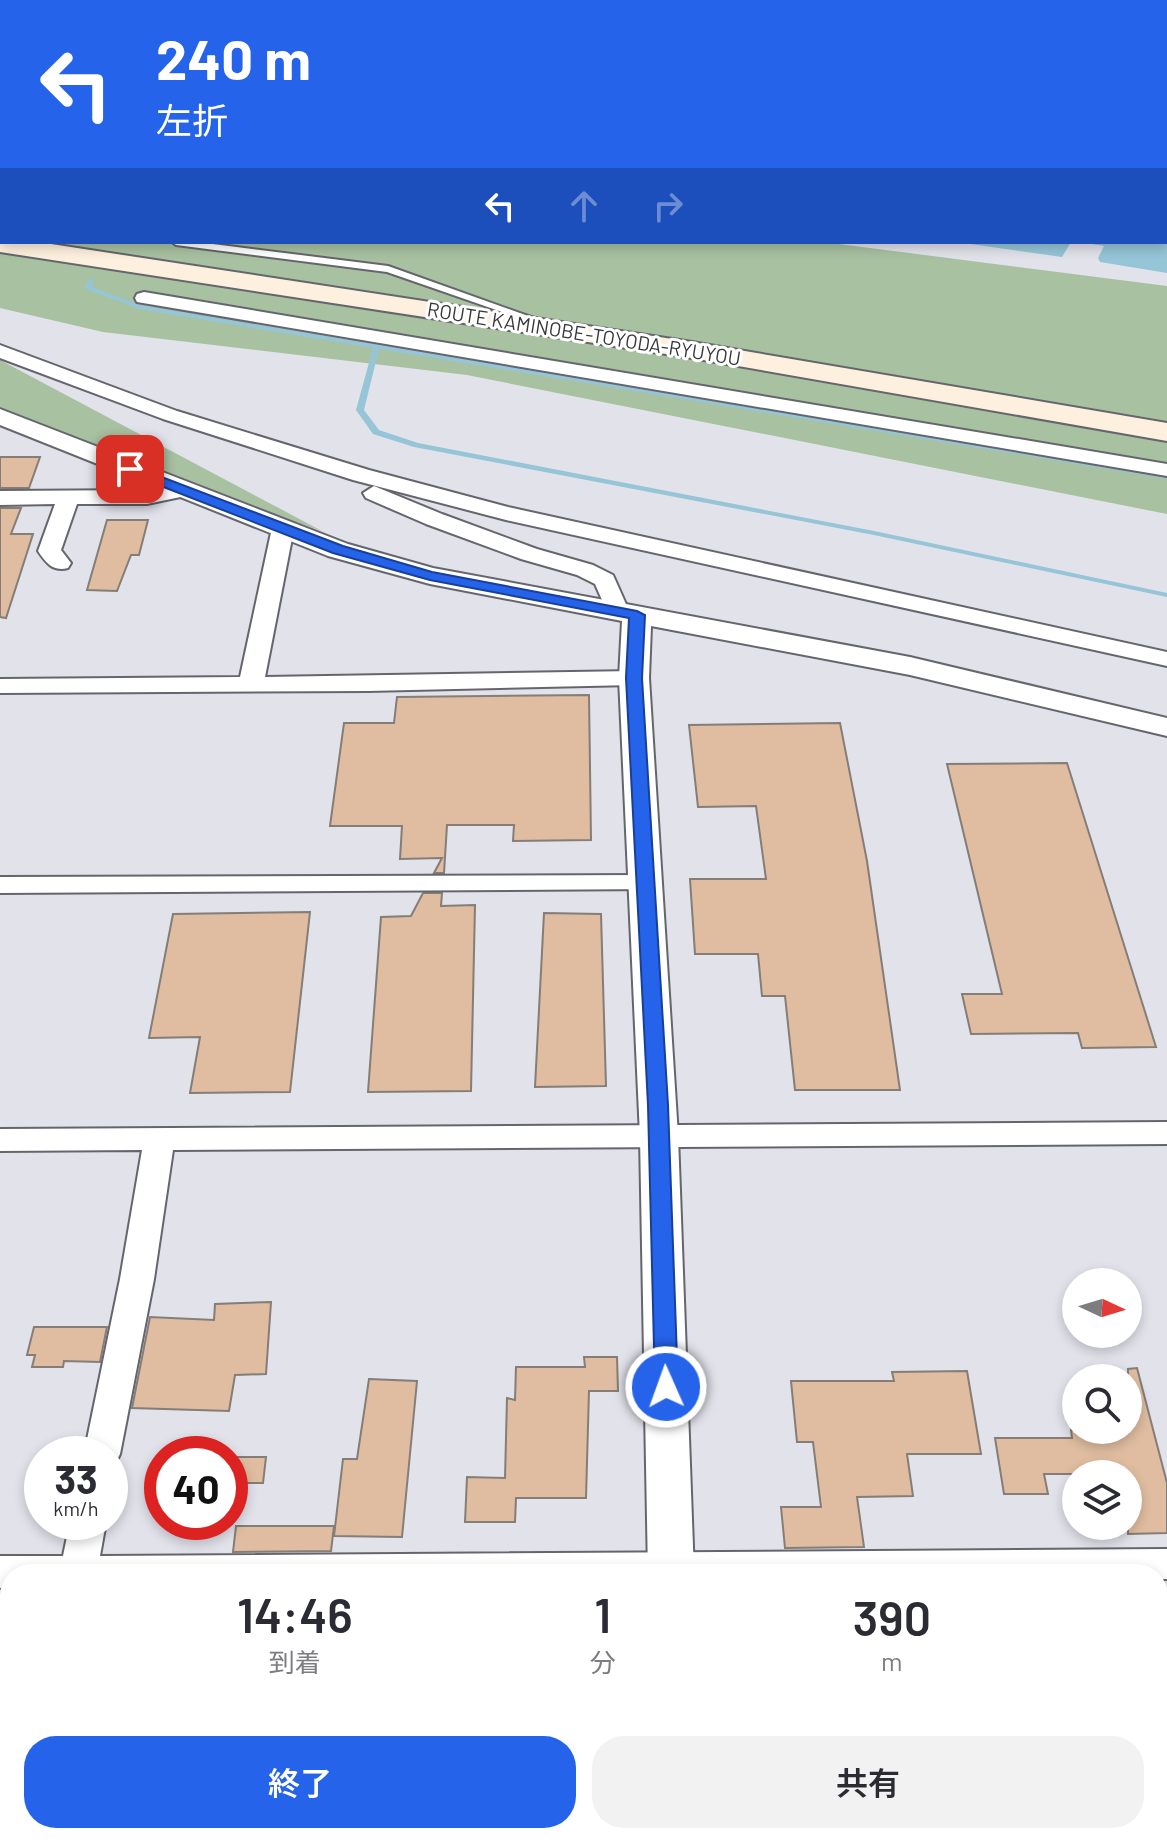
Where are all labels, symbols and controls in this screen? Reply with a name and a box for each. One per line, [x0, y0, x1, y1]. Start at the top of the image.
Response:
text: 240 m [156, 24, 311, 91]
icon: left [24, 32, 128, 136]
text: 左折 [156, 98, 228, 141]
icon: left [478, 184, 522, 228]
icon: ahead [562, 184, 606, 228]
icon: right [646, 184, 690, 228]
street label: ROUTE KAMINOBE-TOYODA-RYUYOU [426, 296, 743, 370]
pin [96, 435, 164, 503]
icon: arrive [108, 447, 152, 491]
north arrow [1062, 1268, 1142, 1348]
map controls [1062, 1268, 1142, 1540]
position arrow [624, 1345, 708, 1429]
button: search [1062, 1364, 1142, 1444]
speed limit sign: 40 [144, 1436, 248, 1540]
text: 33 [54, 1454, 98, 1502]
button: layers [1062, 1460, 1142, 1540]
text: km/h [53, 1496, 99, 1520]
text: 14:46 [237, 1585, 353, 1643]
text: 1 [594, 1585, 611, 1643]
text: 390 [853, 1588, 931, 1646]
text: m [881, 1645, 903, 1676]
text: 到着 [269, 1646, 321, 1677]
text: 分 [590, 1646, 616, 1677]
button: 終了 [24, 1736, 576, 1828]
button: 共有 [592, 1736, 1144, 1828]

